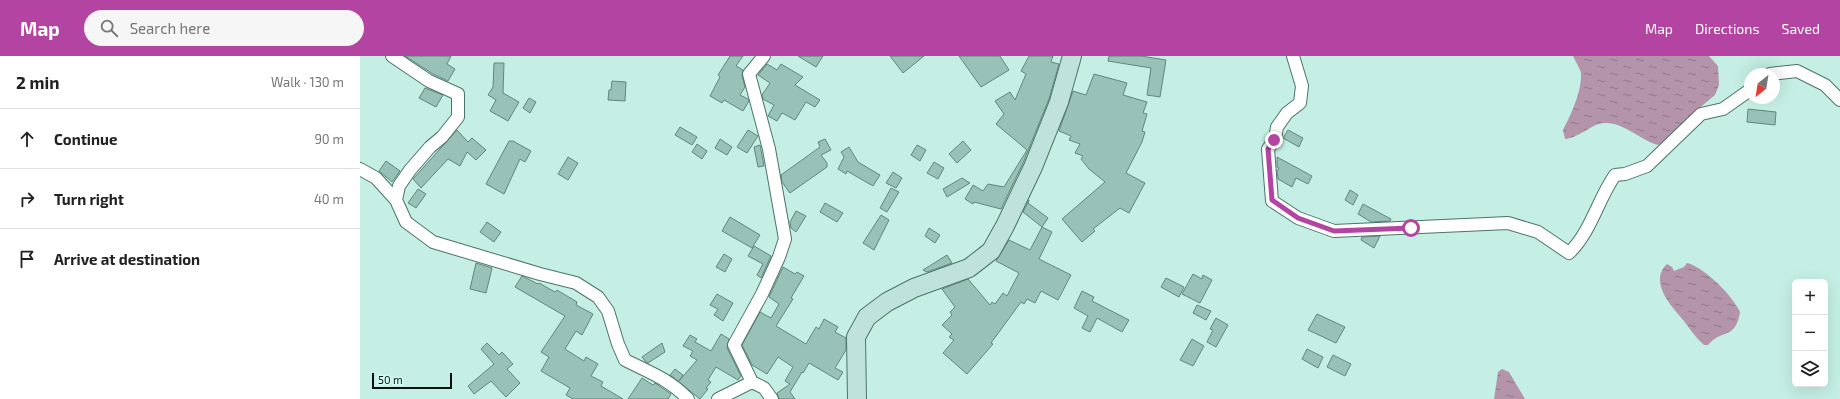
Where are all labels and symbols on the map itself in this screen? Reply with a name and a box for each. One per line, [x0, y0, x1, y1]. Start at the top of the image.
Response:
north arrow [1744, 68, 1780, 104]
route end [1265, 131, 1283, 149]
route start [1402, 219, 1420, 237]
scale bar [372, 371, 452, 390]

